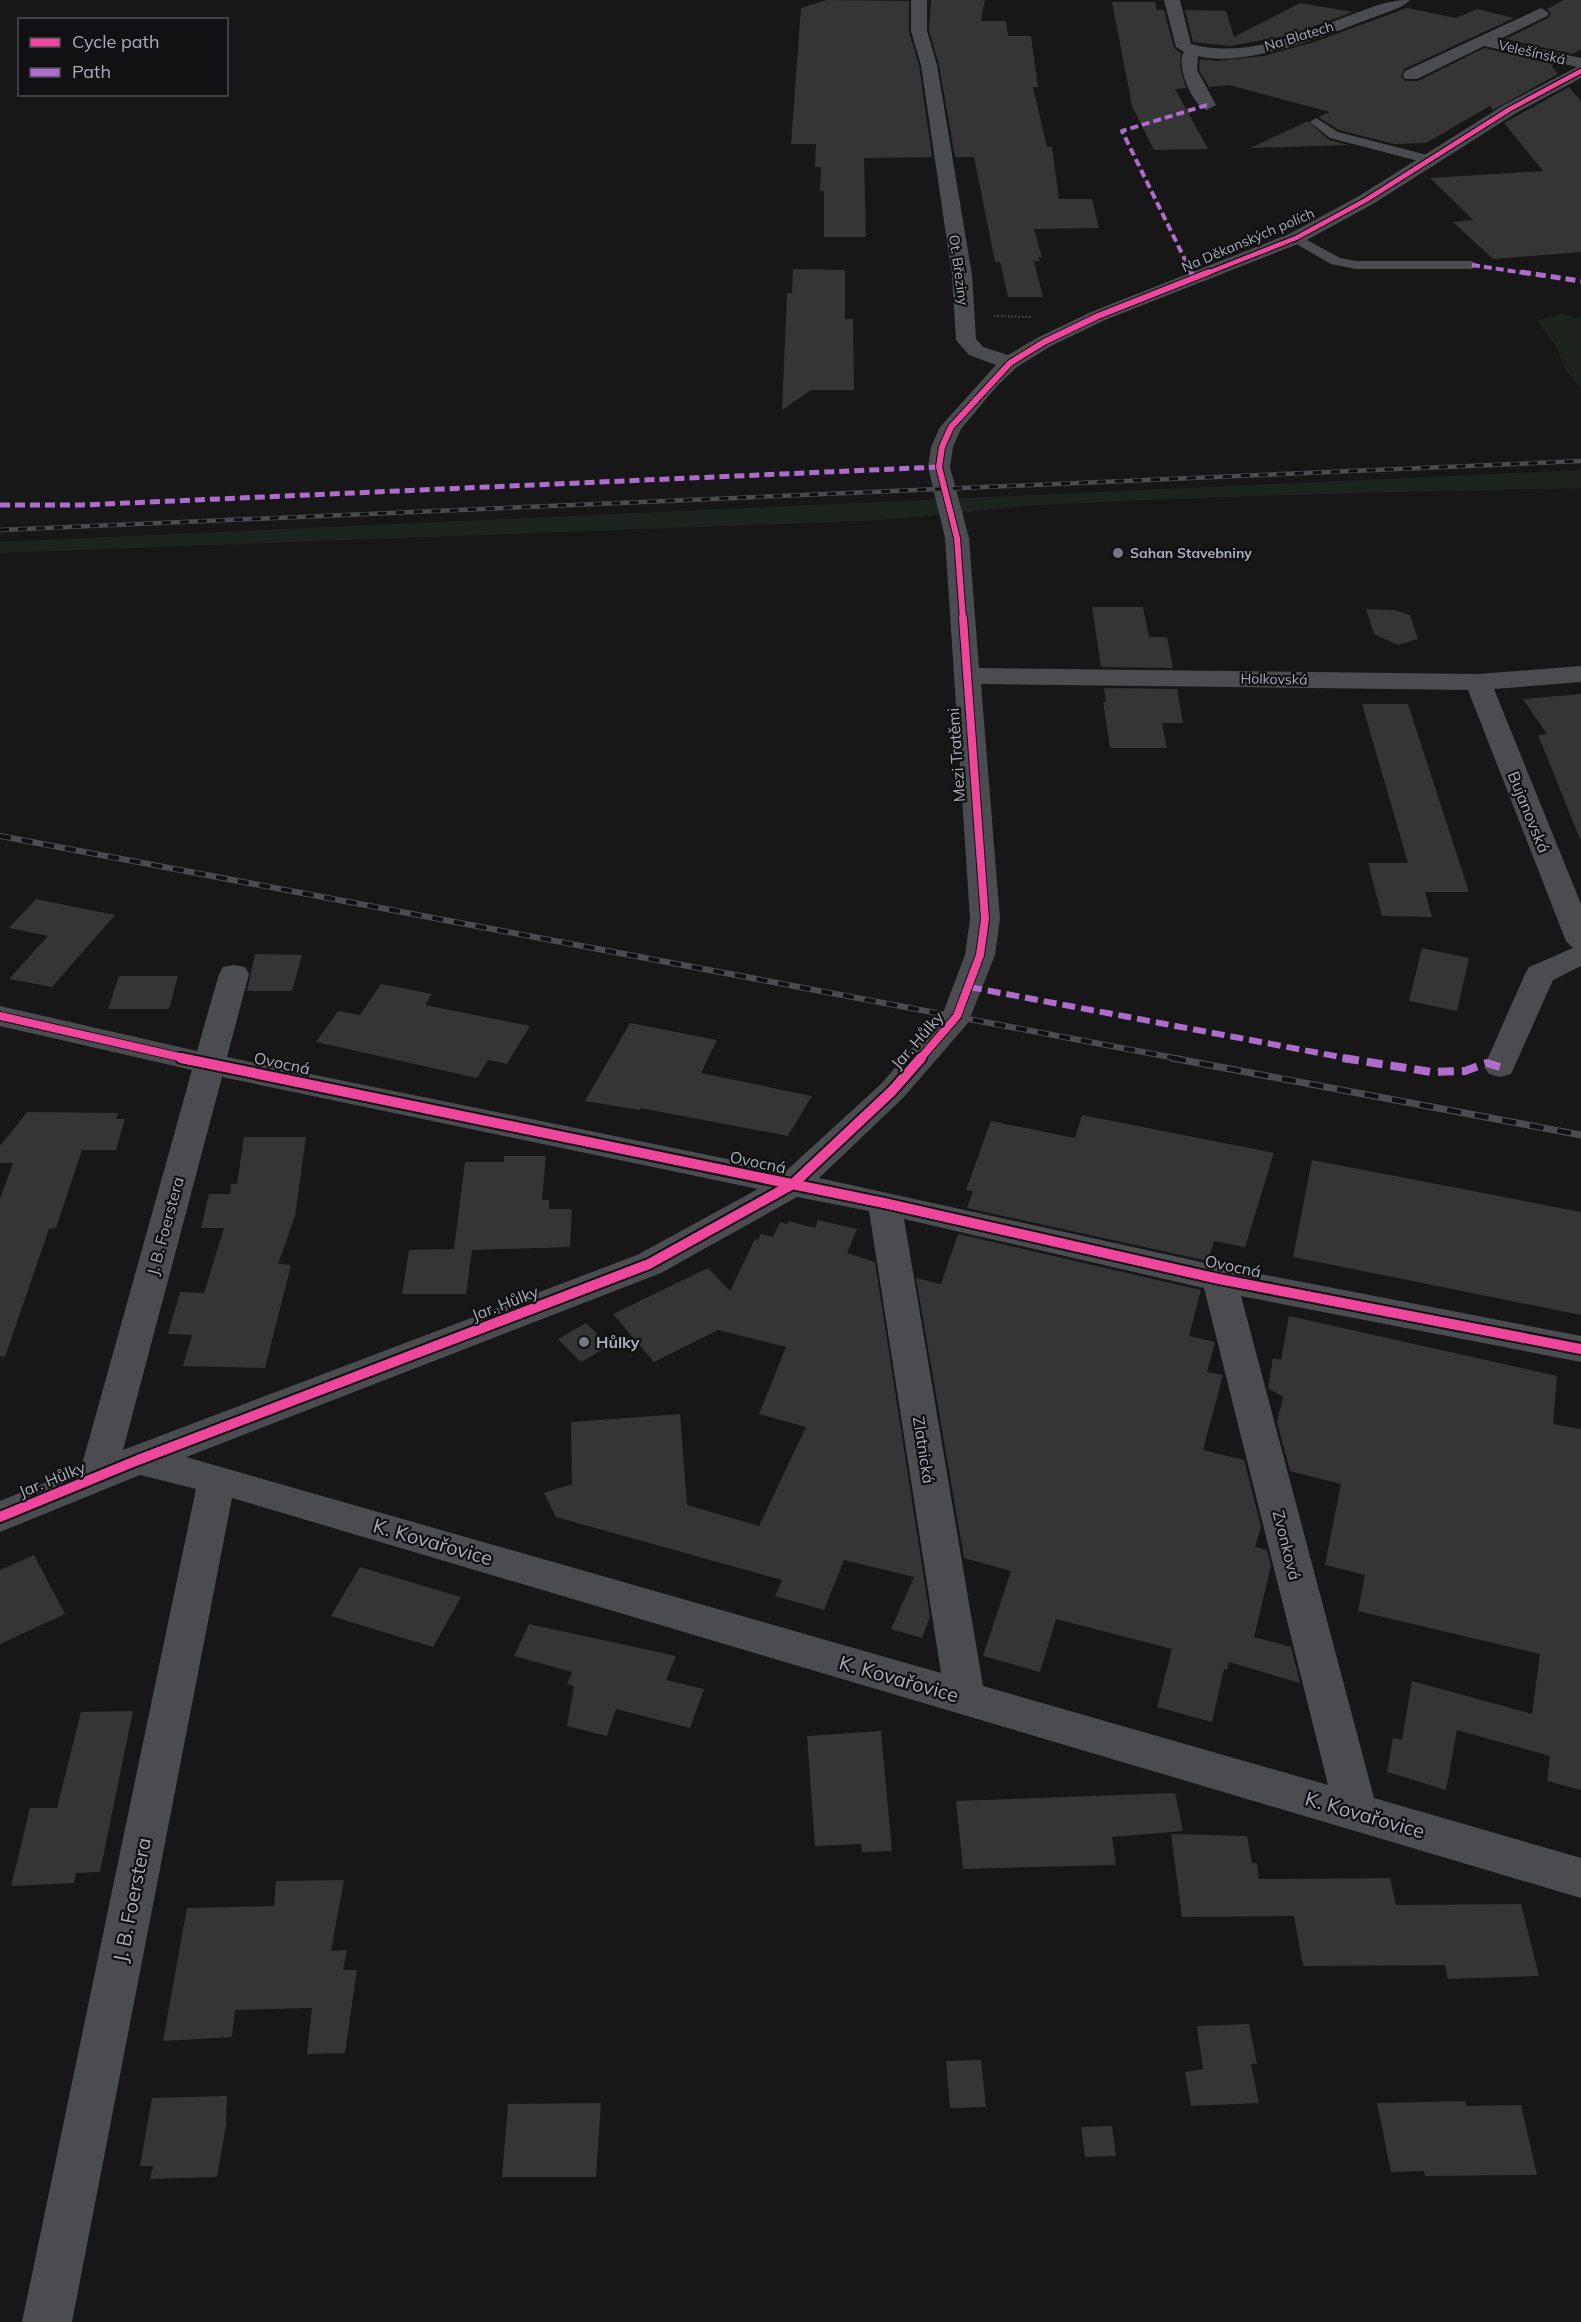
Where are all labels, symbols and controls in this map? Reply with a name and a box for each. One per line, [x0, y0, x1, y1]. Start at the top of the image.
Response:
street label: Na Blatech [1262, 17, 1336, 55]
legend [18, 18, 228, 96]
text: Cycle path [72, 30, 159, 53]
street label: Velešínská [1497, 36, 1567, 68]
text: Path [72, 60, 111, 83]
street label: Na Děkanských polích [1179, 204, 1317, 276]
street label: Ot. Březiny [945, 234, 973, 307]
place label: Sahan Stavebniny [1130, 544, 1252, 562]
marker: Sahan Stavebniny [1111, 546, 1125, 560]
street label: Holkovská [1240, 669, 1308, 689]
street label: Mezi Tratěmi [943, 707, 969, 803]
street label: Bujanovská [1504, 768, 1554, 856]
street label: Jar. Hůlky [887, 1007, 948, 1073]
street label: Ovocná [252, 1047, 312, 1079]
street label: Ovocná [728, 1146, 788, 1178]
street label: J. B. Foerstera [142, 1175, 188, 1277]
street label: Ovocná [1203, 1250, 1263, 1282]
street label: Jar. Hůlky [469, 1281, 542, 1325]
place label: Hůlky [596, 1332, 640, 1352]
marker: Hůlky [577, 1335, 591, 1349]
street label: Zlatnická [909, 1415, 939, 1485]
street label: Jar. Hůlky [16, 1456, 89, 1501]
street label: Zvonková [1269, 1508, 1305, 1582]
street label: K. Kovařovice [370, 1513, 496, 1571]
street label: K. Kovařovice [836, 1650, 962, 1708]
street label: K. Kovařovice [1302, 1786, 1428, 1844]
street label: J. B. Foerstera [107, 1836, 156, 1964]

